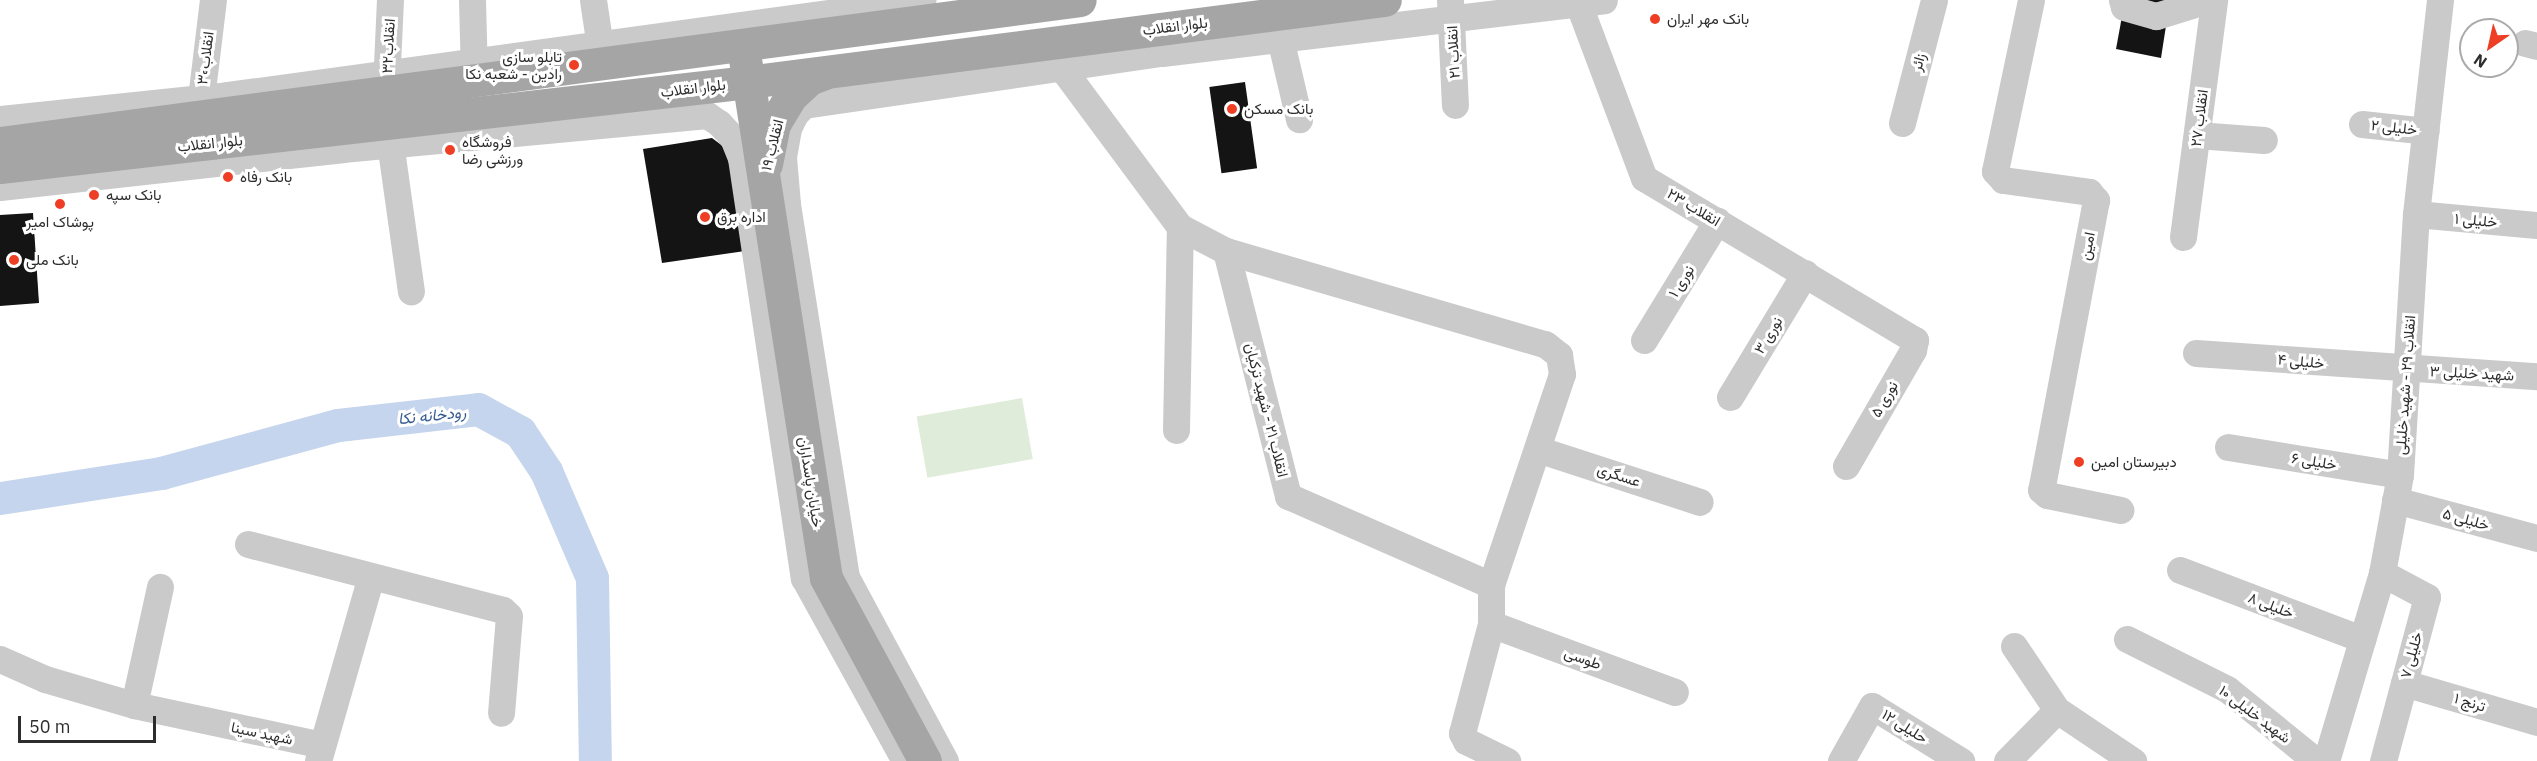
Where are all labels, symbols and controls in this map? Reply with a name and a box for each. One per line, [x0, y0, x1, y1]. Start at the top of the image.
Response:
place label: بانک مهر ایران [1667, 10, 1749, 28]
marker: بانک مهر ایران [1648, 12, 1662, 26]
street label: بلوار انقلاب [1141, 13, 1209, 39]
street label: انقلاب۳۲ [378, 18, 398, 74]
north arrow [2459, 18, 2519, 78]
street label: انقلاب ۲۱ [1443, 25, 1463, 79]
street label: انقلاب۳۰ [193, 30, 217, 86]
place label: تابلو سازی رادین - شعبه نکا [465, 47, 562, 82]
text: N [2470, 50, 2490, 73]
street label: زائر [1907, 51, 1929, 73]
marker: تابلو سازی رادین - شعبه نکا [567, 58, 581, 72]
street label: بلوار انقلاب [659, 75, 727, 101]
street label: انقلاب ۲۷ [2187, 88, 2211, 148]
place label: بانک مسکن [1244, 100, 1313, 118]
marker: بانک مسکن [1225, 102, 1239, 116]
street label: خلیلی ۲ [2370, 116, 2418, 138]
street label: انقلاب ۱۹ [757, 117, 787, 173]
street label: بلوار انقلاب [177, 131, 243, 155]
place label: فروشگاه ورزشی رضا [462, 132, 523, 167]
marker: فروشگاه ورزشی رضا [443, 143, 457, 157]
place label: بانک رفاه [240, 168, 292, 186]
marker: بانک رفاه [221, 170, 235, 184]
street label: انقلاب ۲۳ [1664, 184, 1724, 230]
place label: بانک سپه [106, 186, 161, 204]
marker: بانک سپه [87, 188, 101, 202]
marker: پوشاک امیر [53, 197, 67, 211]
place label: اداره برق [717, 208, 766, 226]
street label: خلیلی ۱ [2454, 209, 2498, 231]
marker: اداره برق [698, 210, 712, 224]
place label: پوشاک امیر [26, 213, 94, 231]
street label: امین [2075, 230, 2099, 262]
place label: بانک ملی [26, 251, 79, 269]
marker: بانک ملی [7, 253, 21, 267]
street label: نوری ۱ [1664, 262, 1698, 300]
street label: نوری ۳ [1750, 313, 1786, 357]
street label: انقلاب ۲۹ - شهید خلیلی [2391, 315, 2419, 455]
street label: انقلاب ۲۱ - شهید ترکیان [1242, 341, 1292, 479]
street label: خلیلی ۴ [2277, 350, 2325, 372]
street label: شهید خلیلی ۳ [2429, 362, 2515, 384]
street label: نوری ۵ [1866, 378, 1902, 420]
water label: رودخانه نکا [397, 402, 467, 428]
street label: خیابان پاسداران [795, 436, 827, 528]
street label: خلیلی ۶ [2290, 449, 2338, 473]
place label: دبیرستان امین [2091, 453, 2177, 471]
marker: دبیرستان امین [2072, 455, 2086, 469]
street label: عسگری [1595, 460, 1643, 490]
street label: خلیلی ۵ [2441, 504, 2491, 534]
street label: خلیلی ۸ [2246, 588, 2296, 622]
street label: خلیلی ۷ [2396, 630, 2426, 680]
street label: طوسی [1562, 643, 1604, 673]
street label: شهید خلیلی ۱۰ [2216, 681, 2294, 747]
street label: ترنج ۱ [2452, 689, 2488, 715]
scale bar [21, 704, 159, 742]
street label: حلیلی ۱۲ [1879, 705, 1931, 747]
text: 50 m [29, 715, 71, 738]
street label: شهید سینا [230, 718, 294, 748]

